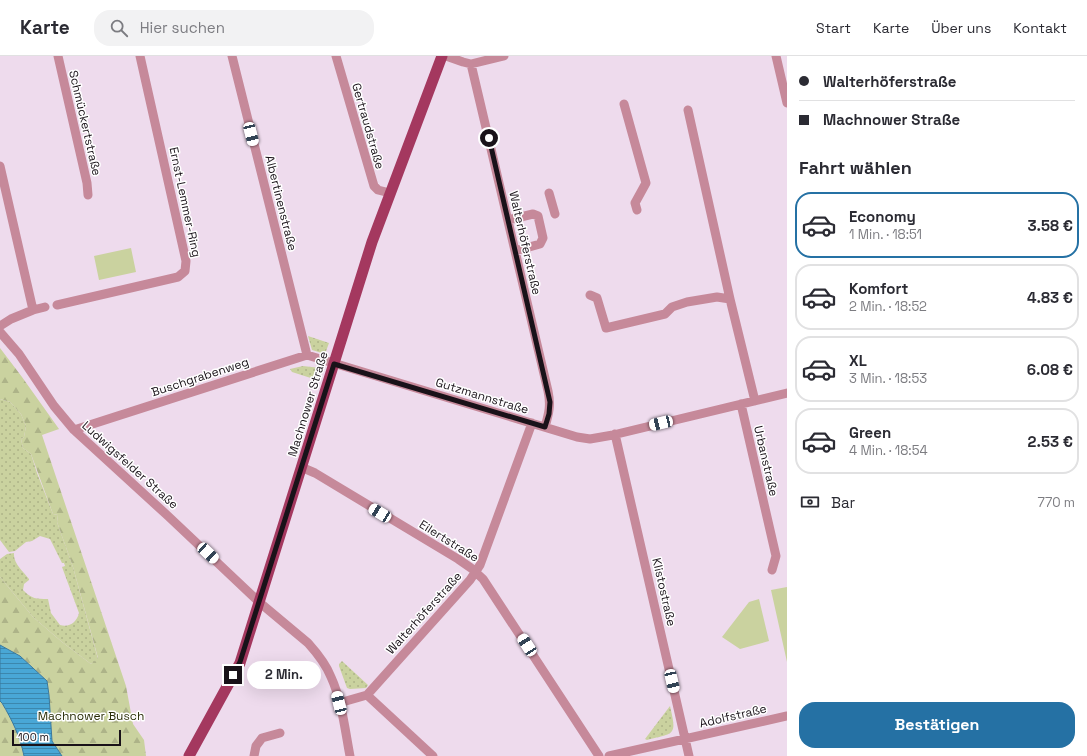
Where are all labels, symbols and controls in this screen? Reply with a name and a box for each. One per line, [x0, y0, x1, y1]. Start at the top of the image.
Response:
search box [94, 10, 374, 46]
text: Karte [20, 15, 70, 40]
icon: search [108, 17, 130, 39]
text: Hier suchen [140, 18, 225, 37]
text: Start [816, 19, 851, 37]
text: Karte [873, 19, 909, 37]
text: Über uns [931, 19, 991, 37]
text: Kontakt [1013, 19, 1067, 37]
street label: Schmückertstraße [65, 69, 105, 177]
text: Walterhöferstraße [823, 72, 957, 91]
street label: Gertraudstraße [348, 81, 388, 171]
text: Machnower Straße [823, 110, 960, 129]
car [242, 121, 260, 147]
route start [480, 129, 498, 147]
street label: Ernst-Lemmer-Ring [166, 145, 204, 259]
street label: Albertinenstraße [261, 154, 301, 252]
text: Fahrt wählen [799, 156, 912, 179]
street label: Walterhöferstraße [505, 190, 545, 296]
icon: car [801, 207, 837, 243]
text: Economy [849, 207, 916, 226]
text: 3.58 € [1027, 216, 1073, 235]
text: 1 Min. · 18:51 [849, 226, 922, 243]
icon: car [801, 279, 837, 315]
text: Komfort [849, 279, 908, 298]
text: 4.83 € [1027, 288, 1073, 307]
text: 2 Min. · 18:52 [849, 298, 927, 315]
street label: Machnower Straße [284, 349, 332, 459]
icon: car [801, 351, 837, 387]
text: XL [849, 351, 867, 370]
street label: Buschgrabenweg [149, 354, 251, 400]
text: 6.08 € [1027, 360, 1073, 379]
text: 3 Min. · 18:53 [849, 370, 927, 387]
street label: Gutzmannstraße [433, 374, 531, 418]
car [648, 414, 674, 432]
street label: Ludwigsfelder Straße [78, 417, 182, 513]
icon: car [801, 423, 837, 459]
text: Green [849, 423, 891, 442]
street label: Urbanstraße [750, 424, 782, 498]
text: 2.53 € [1028, 432, 1073, 451]
text: 4 Min. · 18:54 [849, 442, 928, 459]
icon: cash [799, 491, 821, 513]
text: Bar [831, 493, 855, 512]
text: 770 m [1038, 494, 1075, 511]
car [367, 502, 393, 524]
street label: Eilertstraße [416, 516, 482, 566]
car [195, 540, 221, 566]
street label: Klistostraße [648, 556, 680, 628]
street label: Walterhöferstraße [383, 568, 465, 658]
car [515, 632, 539, 658]
callout: 2 Min. [247, 661, 321, 689]
route end [224, 666, 242, 684]
text: 2 Min. [265, 666, 303, 683]
car [663, 668, 681, 694]
car [330, 690, 348, 716]
street label: Adolfstraße [698, 701, 768, 731]
button: Bestätigen [799, 702, 1075, 748]
park label: Machnower Busch [38, 708, 144, 724]
scale bar [12, 728, 121, 747]
text: 100 m [18, 730, 49, 744]

